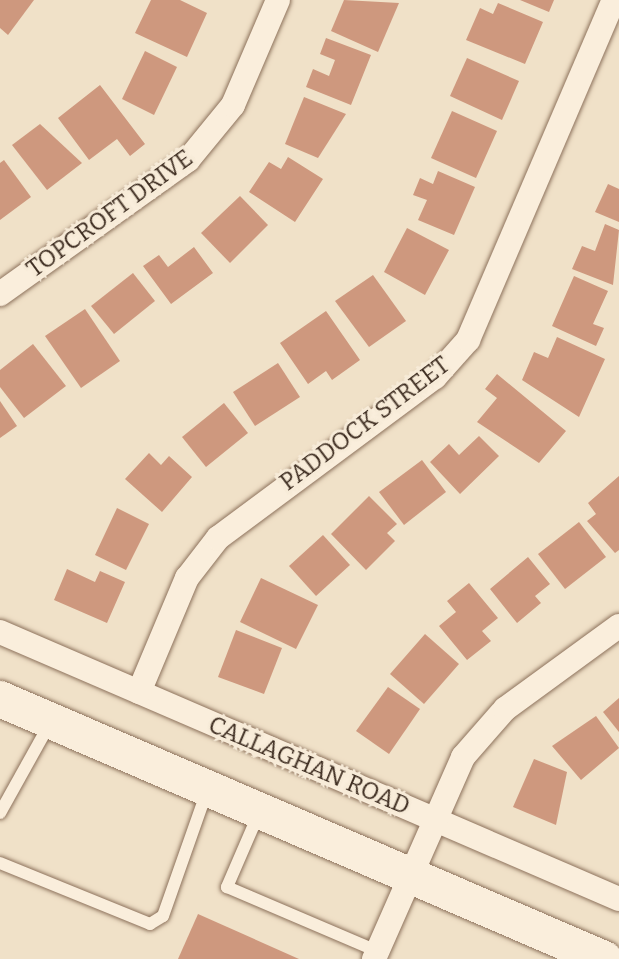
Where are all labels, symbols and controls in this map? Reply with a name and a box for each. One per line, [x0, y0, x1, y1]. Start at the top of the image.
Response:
street label: TOPCROFT DRIVE [21, 144, 199, 284]
street label: PADDOCK STREET [275, 351, 455, 497]
street label: CALLAGHAN ROAD [204, 711, 414, 821]

